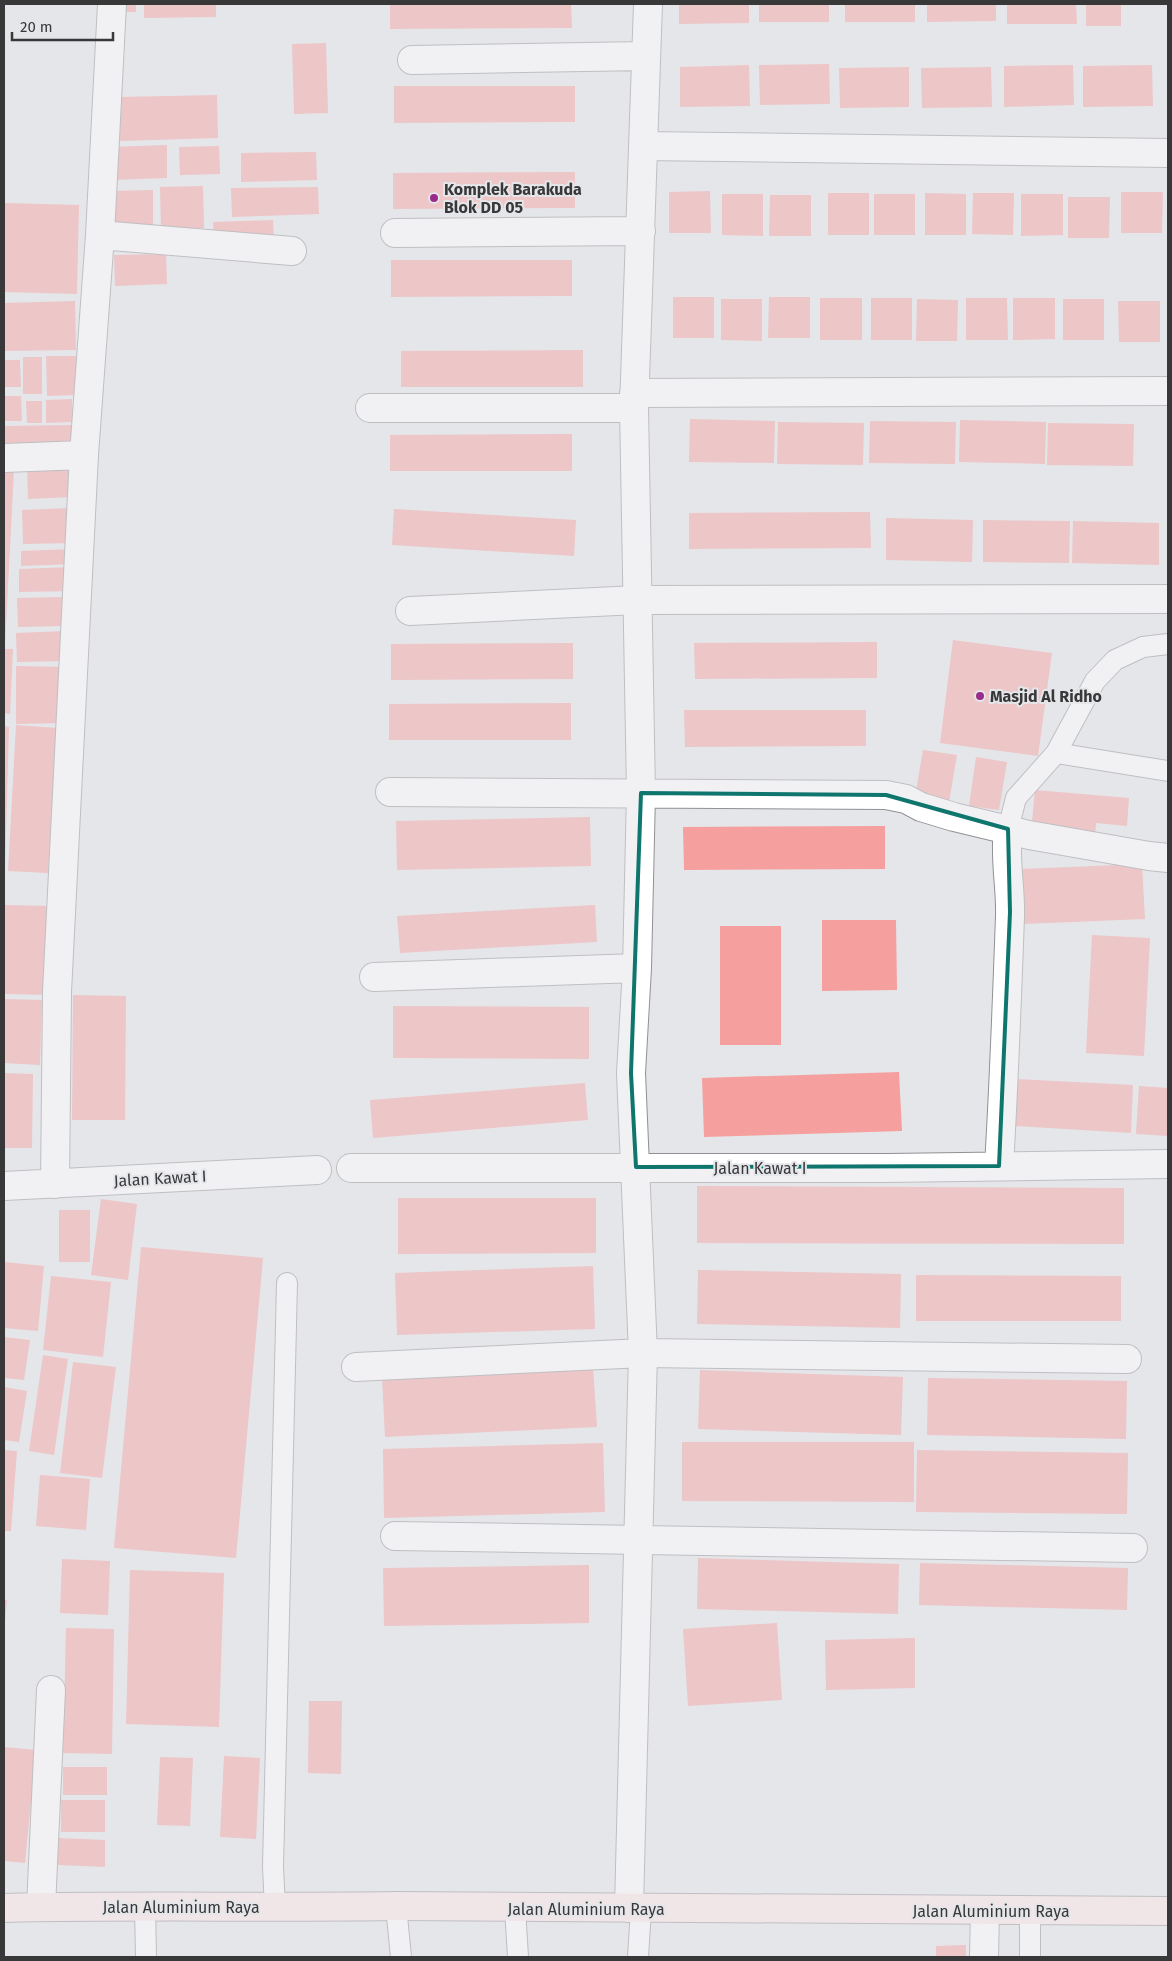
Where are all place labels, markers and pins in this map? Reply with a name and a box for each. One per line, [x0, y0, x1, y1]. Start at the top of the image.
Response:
place label: Komplek Barakuda Blok DD 05 [444, 180, 582, 217]
marker: Komplek Barakuda Blok DD 05 [428, 192, 440, 204]
place label: Masjid Al Ridho [990, 687, 1102, 706]
marker: Masjid Al Ridho [974, 690, 986, 702]

